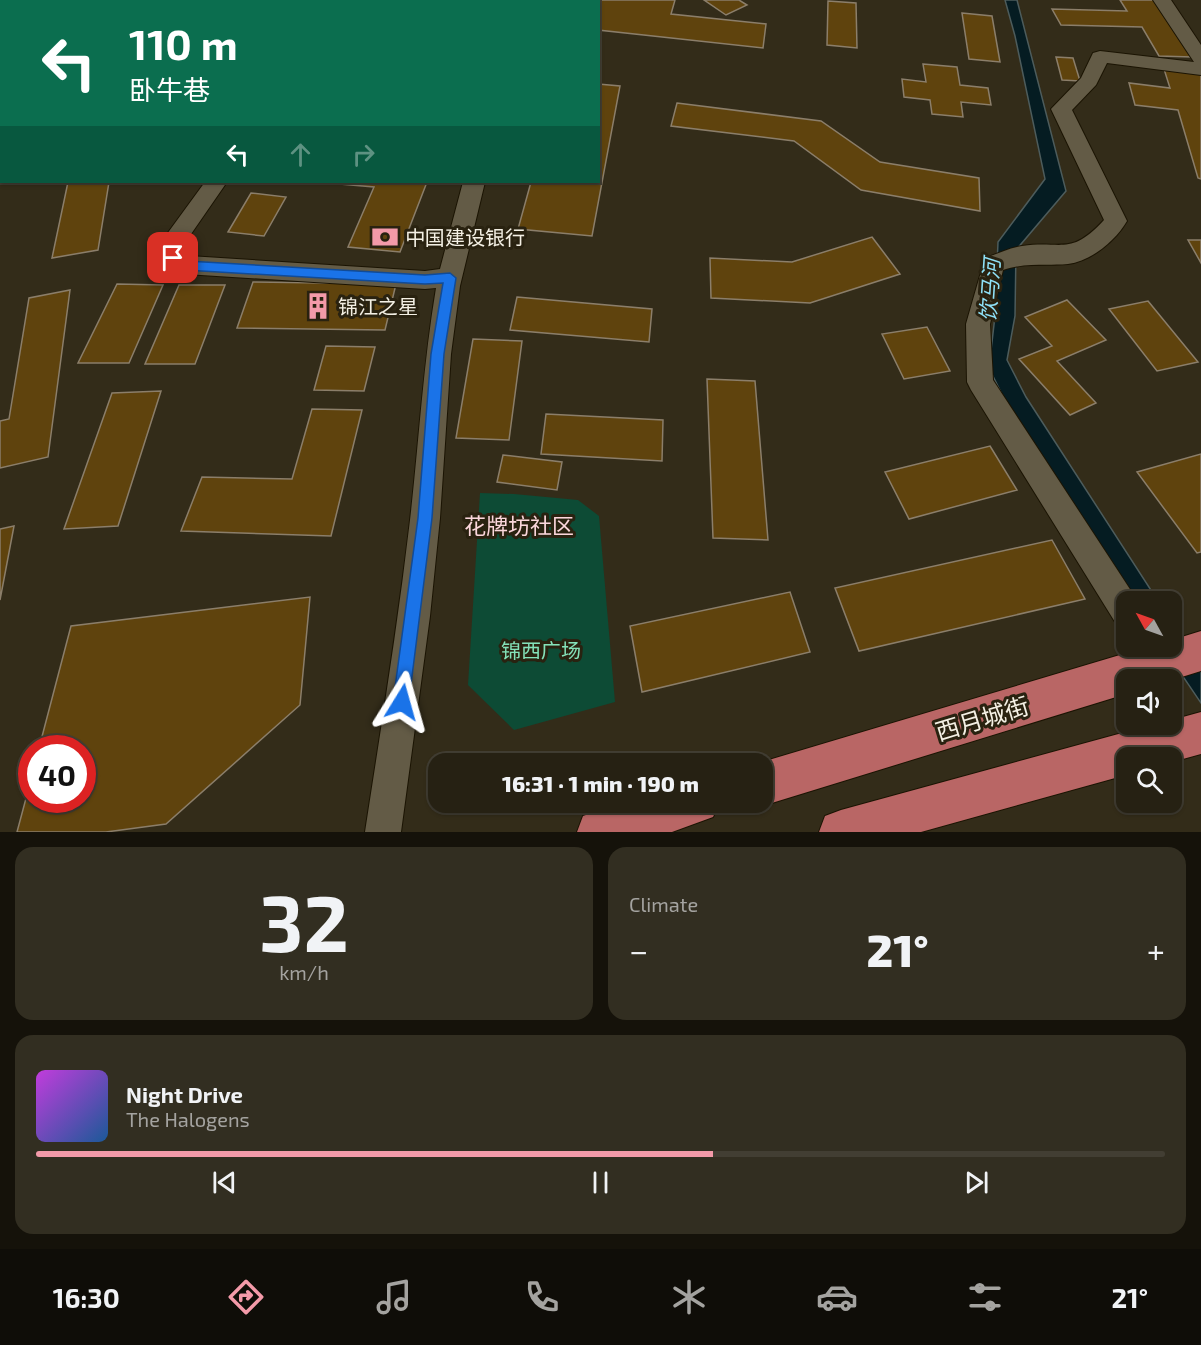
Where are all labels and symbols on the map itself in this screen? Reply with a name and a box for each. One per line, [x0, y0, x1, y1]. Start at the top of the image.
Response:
bank icon: 中国建设银行 [370, 222, 400, 252]
place label: 中国建设银行 [405, 225, 525, 249]
pin [147, 232, 198, 283]
water label: 饮马河 [974, 254, 1004, 322]
building icon: 锦江之星 [303, 291, 333, 321]
place label: 锦江之星 [338, 294, 418, 318]
district label: 花牌坊社区 [464, 512, 574, 538]
north arrow [1116, 591, 1182, 657]
park label: 锦西广场 [501, 638, 581, 662]
position arrow [370, 670, 434, 734]
street label: 西月城街 [932, 690, 1032, 746]
speed limit sign: 40 [18, 735, 96, 813]

